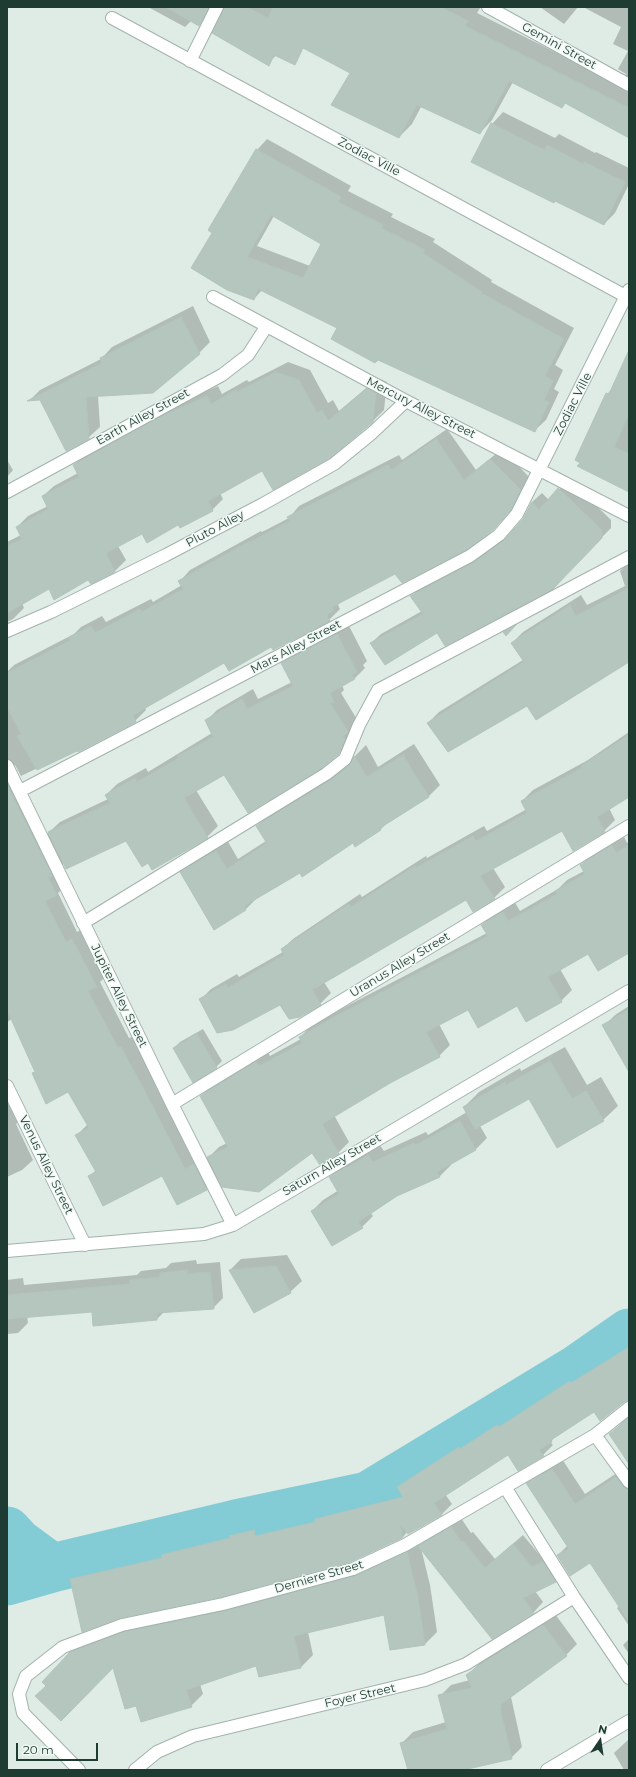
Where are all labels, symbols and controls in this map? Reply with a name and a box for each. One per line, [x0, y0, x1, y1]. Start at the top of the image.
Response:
street label: Gemini Street [519, 20, 599, 72]
street label: Zodiac Ville [335, 135, 403, 179]
street label: Zodiac Ville [551, 370, 595, 438]
street label: Mercury Alley Street [364, 374, 478, 442]
street label: Earth Alley Street [94, 385, 192, 449]
street label: Pluto Alley [183, 508, 247, 550]
street label: Mars Alley Street [248, 617, 344, 677]
street label: Uranus Alley Street [347, 929, 453, 1001]
street label: Jupiter Alley Street [88, 942, 150, 1050]
street label: Venus Alley Street [16, 1113, 76, 1217]
street label: Saturn Alley Street [280, 1131, 384, 1199]
street label: Derniere Street [273, 1557, 365, 1597]
street label: Foyer Street [323, 1681, 397, 1711]
north arrow [580, 1721, 620, 1761]
text: N [597, 1721, 609, 1737]
scale bar [18, 1735, 100, 1761]
text: 20 m [23, 1742, 54, 1757]

